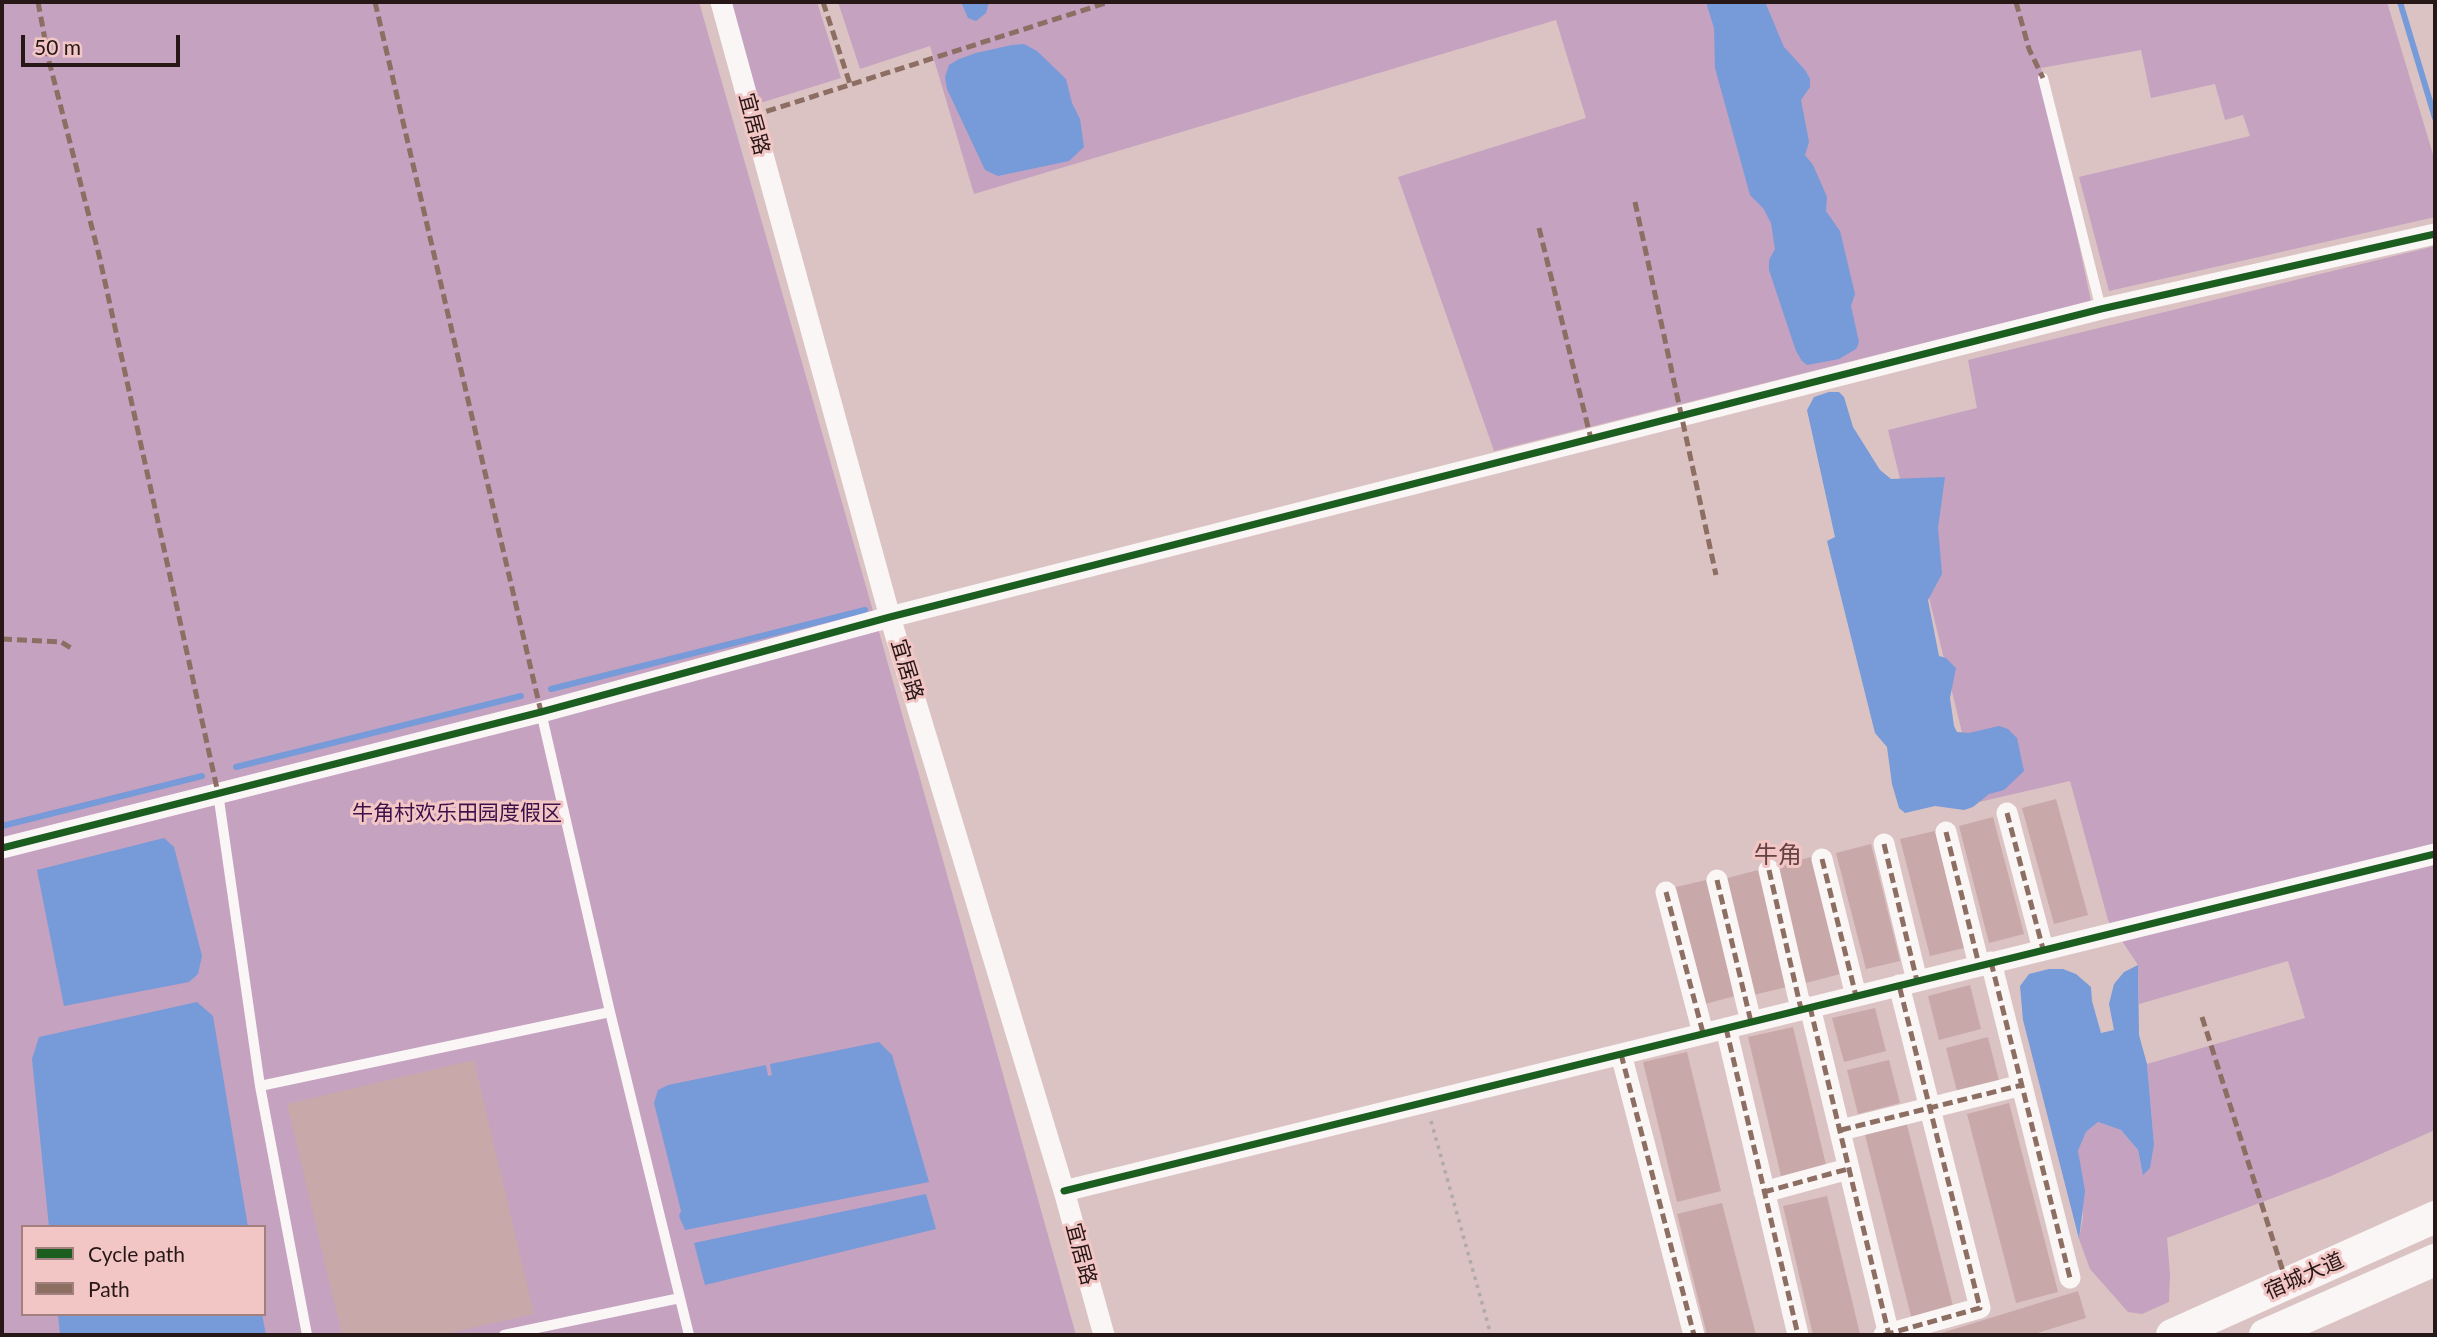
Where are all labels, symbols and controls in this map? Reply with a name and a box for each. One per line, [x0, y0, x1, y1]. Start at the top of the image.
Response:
scale bar [24, 21, 184, 65]
text: 50 m [34, 34, 81, 59]
street label: 宜居路 [734, 90, 774, 158]
street label: 宜居路 [886, 636, 928, 704]
park label: 牛角村欢乐田园度假区 [352, 800, 562, 826]
district label: 牛角 [1754, 841, 1802, 869]
street label: 宜居路 [1061, 1220, 1101, 1288]
legend [21, 1225, 266, 1316]
text: Cycle path [88, 1241, 185, 1266]
street label: 宿城大道 [2261, 1247, 2347, 1305]
text: Path [88, 1276, 130, 1301]

